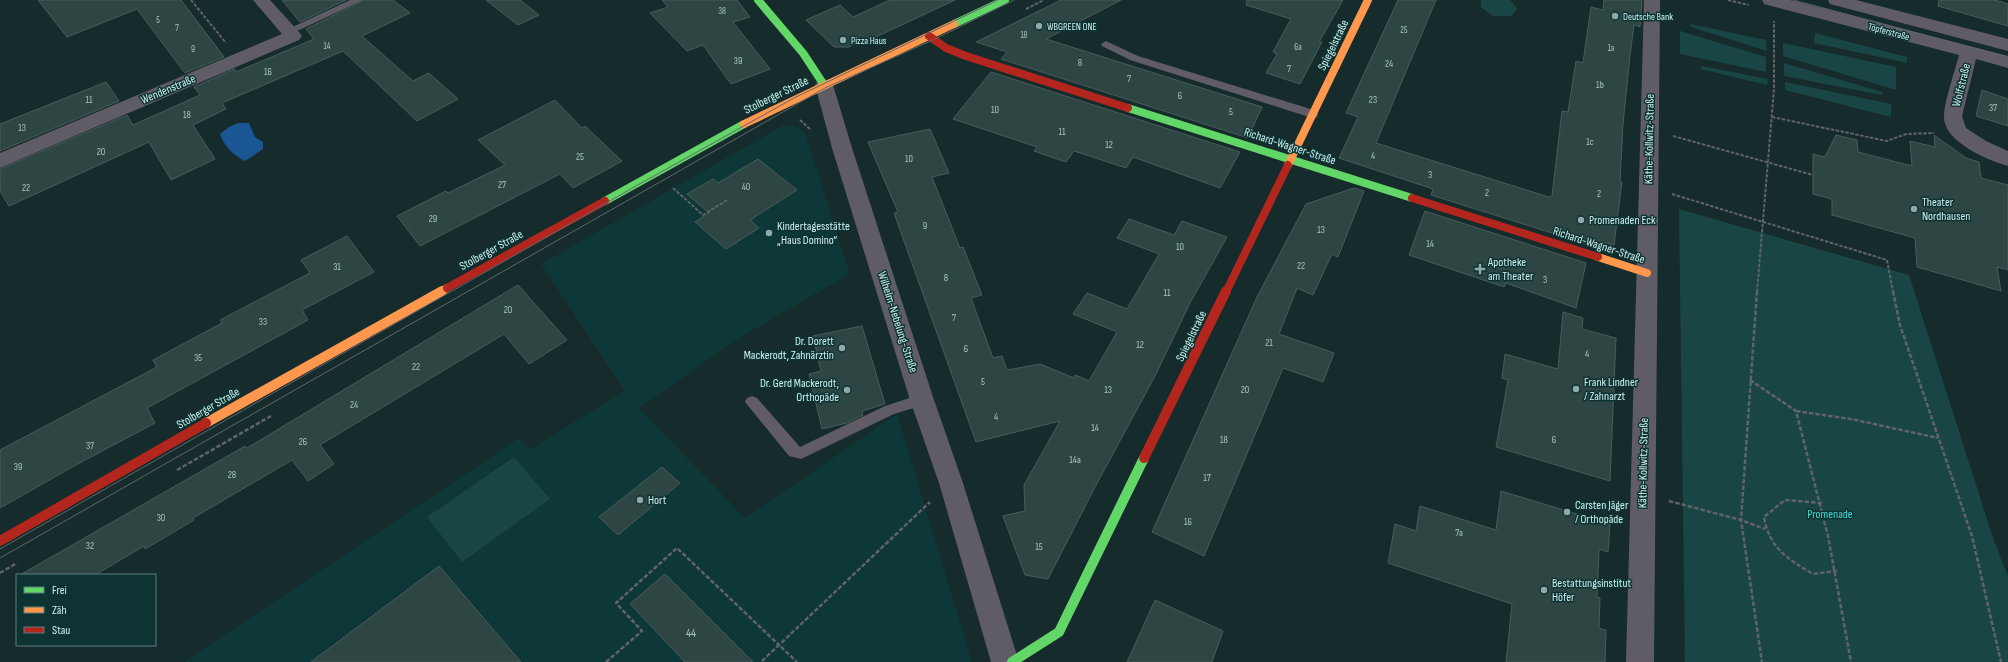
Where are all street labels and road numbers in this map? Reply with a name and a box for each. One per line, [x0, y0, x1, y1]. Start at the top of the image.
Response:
street label: Spiegelstraße [1315, 17, 1352, 73]
street label: Töpferstraße [1867, 21, 1911, 43]
street label: Wolfstraße [1949, 62, 1974, 108]
street label: Wendenstraße [138, 71, 198, 108]
street label: Stolberger Straße [741, 73, 811, 118]
street label: Käthe-Kollwitz-Straße [1641, 93, 1658, 184]
street label: Richard-Wagner-Straße [1242, 125, 1338, 168]
street label: Richard-Wagner-Straße [1551, 224, 1647, 267]
street label: Stolberger Straße [457, 227, 526, 274]
street label: Wilhelm-Nebelung-Straße [874, 270, 921, 375]
street label: Spiegelstraße [1173, 308, 1210, 364]
street label: Stolberger Straße [174, 384, 243, 433]
street label: Käthe-Kollwitz-Straße [1635, 417, 1652, 508]

